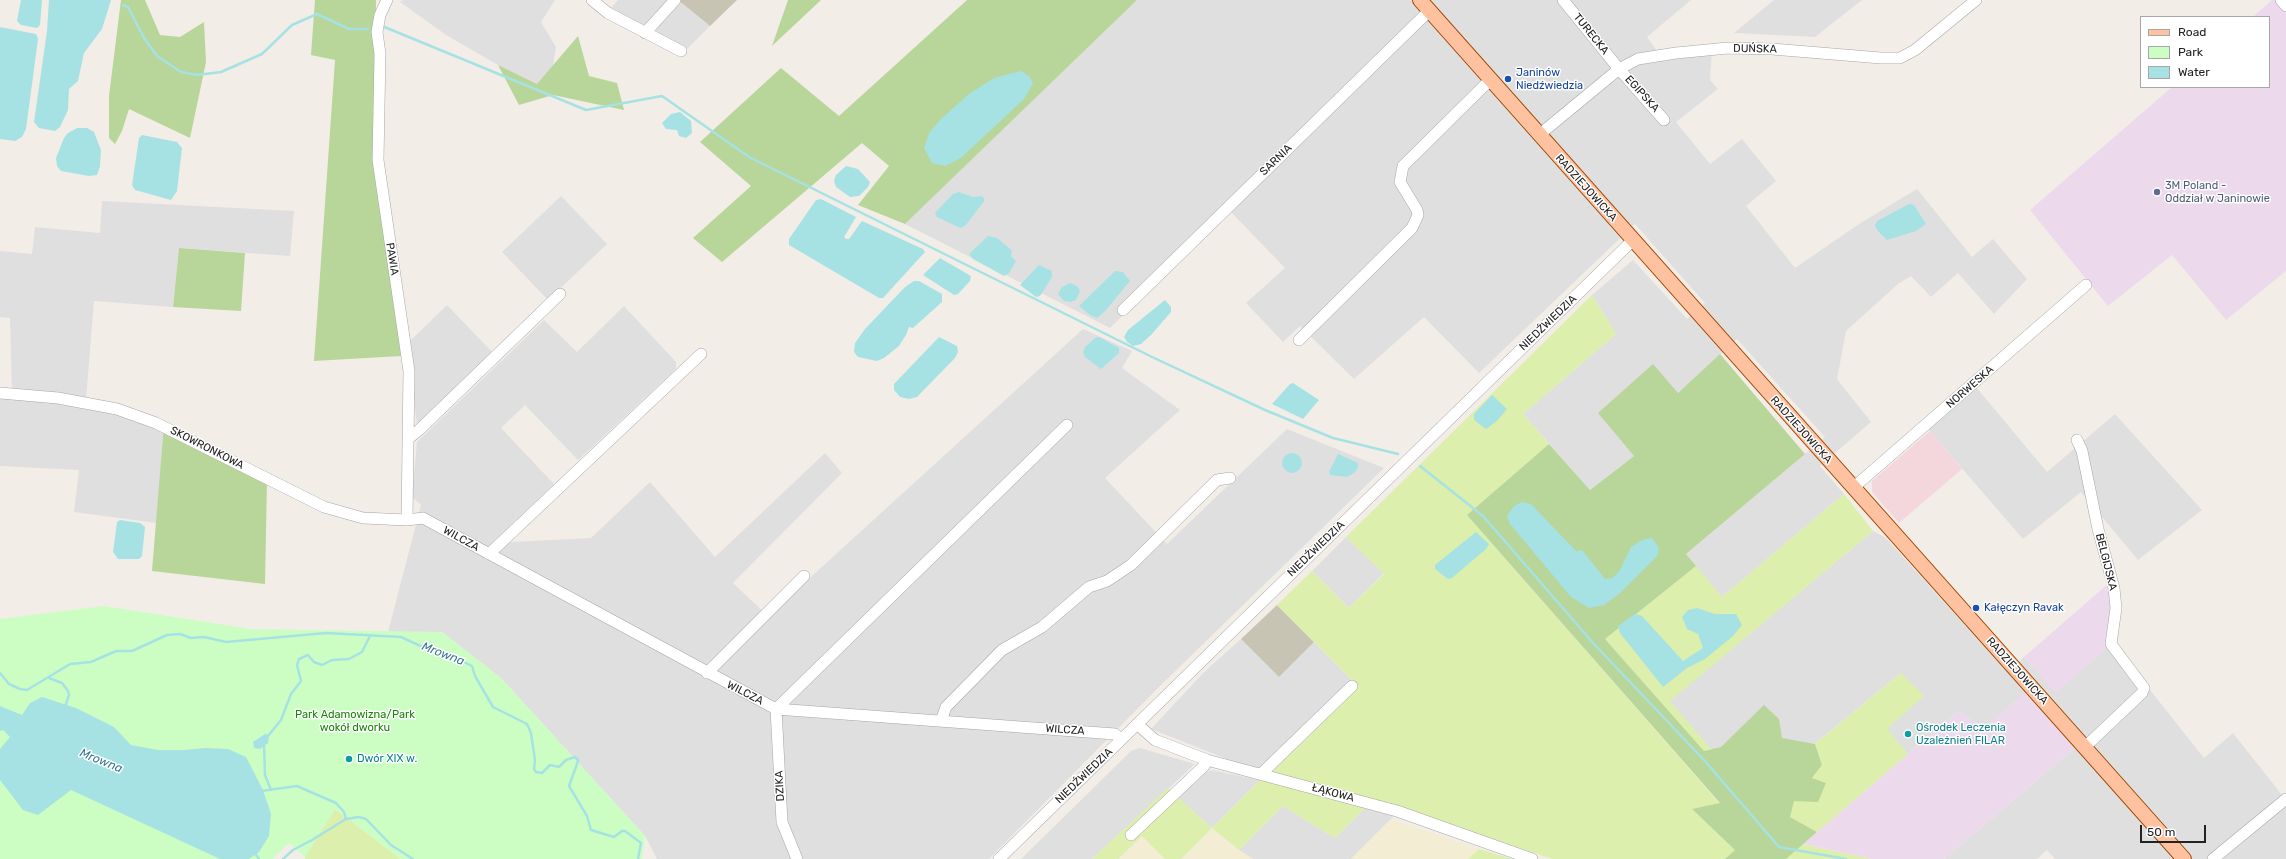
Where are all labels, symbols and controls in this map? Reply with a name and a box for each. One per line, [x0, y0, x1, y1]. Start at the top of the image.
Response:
street label: TURECKA [1570, 11, 1612, 57]
legend [2140, 16, 2270, 88]
text: Road [2178, 25, 2206, 39]
street label: DUŃSKA [1733, 42, 1777, 56]
text: Park [2178, 45, 2203, 59]
text: Water [2178, 65, 2210, 79]
place label: Janinów Niedźwiedzia [1516, 66, 1583, 92]
street label: EGIPSKA [1622, 73, 1662, 115]
marker: Janinów Niedźwiedzia [1503, 74, 1513, 84]
street label: SARNIA [1257, 142, 1295, 178]
street label: RADZIEJOWICKA [1552, 152, 1620, 224]
place label: 3M Poland - Oddział w Janinowie [2165, 179, 2270, 205]
marker: 3M Poland - Oddział w Janinowie [2152, 187, 2162, 197]
street label: PAWIA [383, 242, 401, 276]
street label: NIEDŹWIEDZIA [1517, 292, 1579, 354]
street label: NORWESKA [1944, 363, 1996, 411]
street label: RADZIEJOWICKA [1767, 394, 1835, 466]
street label: SKOWRONKOWA [168, 424, 246, 472]
street label: NIEDŹWIEDZIA [1285, 518, 1347, 580]
street label: WILCZA [441, 524, 481, 554]
street label: BELGIJSKA [2093, 532, 2119, 592]
place label: Kałęczyn Ravak [1984, 601, 2064, 615]
marker: Kałęczyn Ravak [1971, 603, 1981, 613]
street label: RADZIEJOWICKA [1983, 635, 2051, 707]
water label: Mrowna [420, 639, 466, 669]
street label: WILCZA [725, 678, 765, 708]
park label: Park Adamowizna/Park wokół dworku [295, 708, 415, 734]
place label: Ośrodek Leczenia Uzależnień FILAR [1916, 721, 2006, 747]
street label: WILCZA [1045, 722, 1085, 738]
marker: Ośrodek Leczenia Uzależnień FILAR [1903, 729, 1913, 739]
street label: NIEDŹWIEDZIA [1053, 745, 1115, 807]
water label: Mrowna [78, 746, 124, 776]
place label: Dwór XIX w. [357, 752, 417, 766]
marker: Dwór XIX w. [344, 754, 354, 764]
street label: DZIKA [773, 770, 787, 802]
street label: ŁĄKOWA [1310, 781, 1356, 805]
scale bar [2142, 817, 2208, 843]
text: 50 m [2147, 825, 2175, 839]

